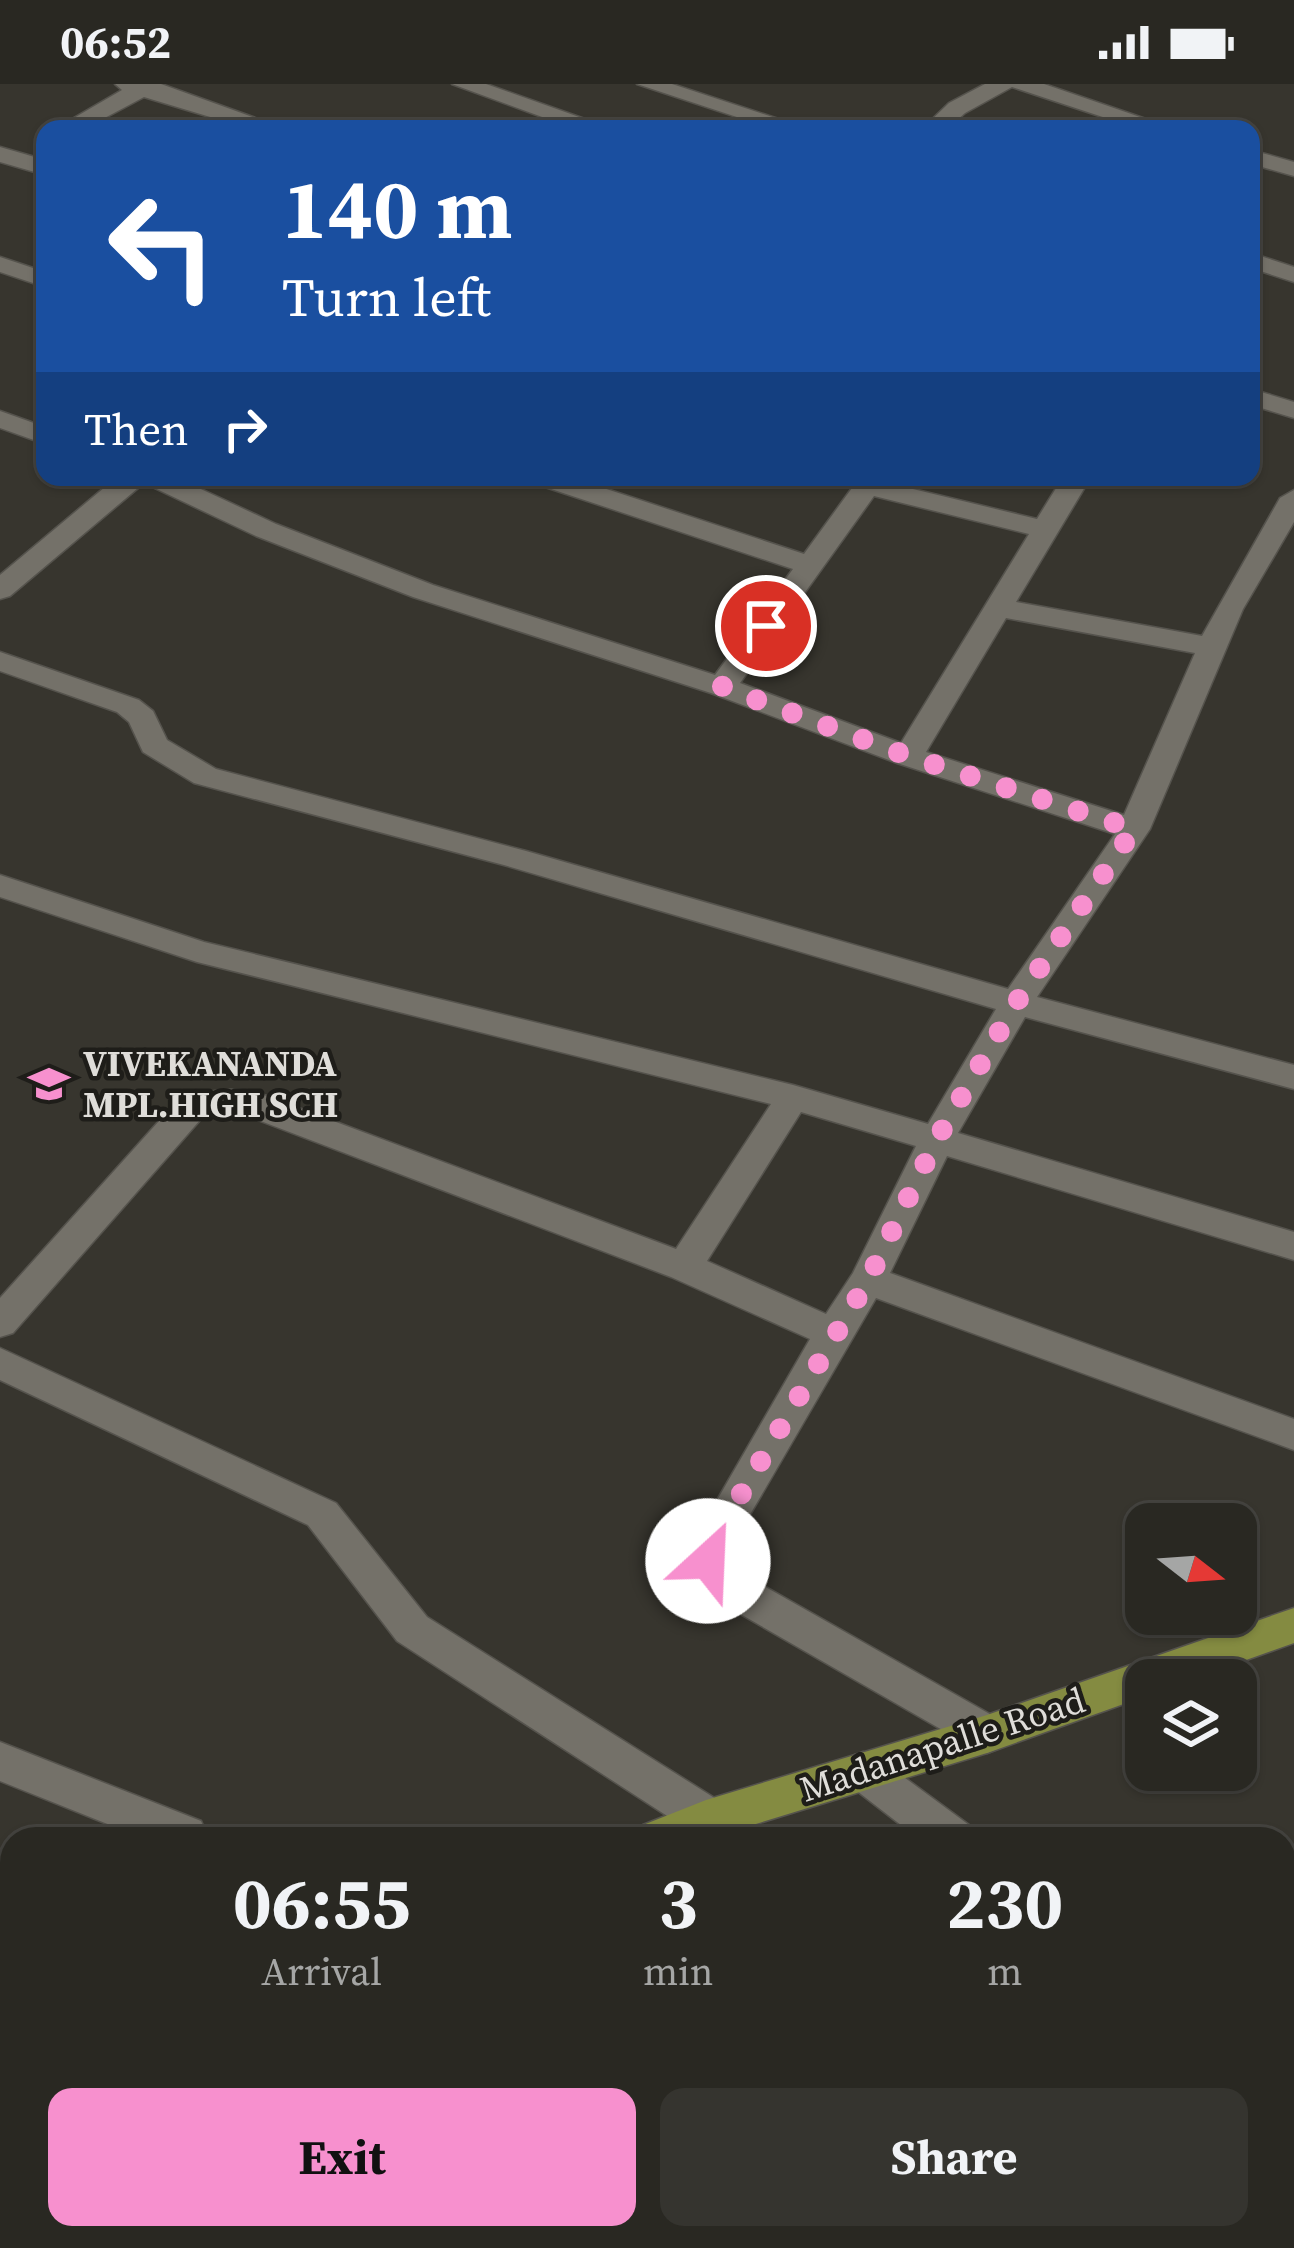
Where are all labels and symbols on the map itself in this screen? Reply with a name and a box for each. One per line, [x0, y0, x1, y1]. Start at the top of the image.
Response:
pin [715, 575, 817, 677]
place label: VIVEKANANDA MPL.HIGH SCH [83, 1039, 338, 1129]
school or university icon: VIVEKANANDA MPL.HIGH SCH [26, 1061, 72, 1107]
position arrow [645, 1498, 771, 1624]
north arrow [1125, 1503, 1257, 1635]
street label: Madanapalle Road [793, 1675, 1091, 1814]

